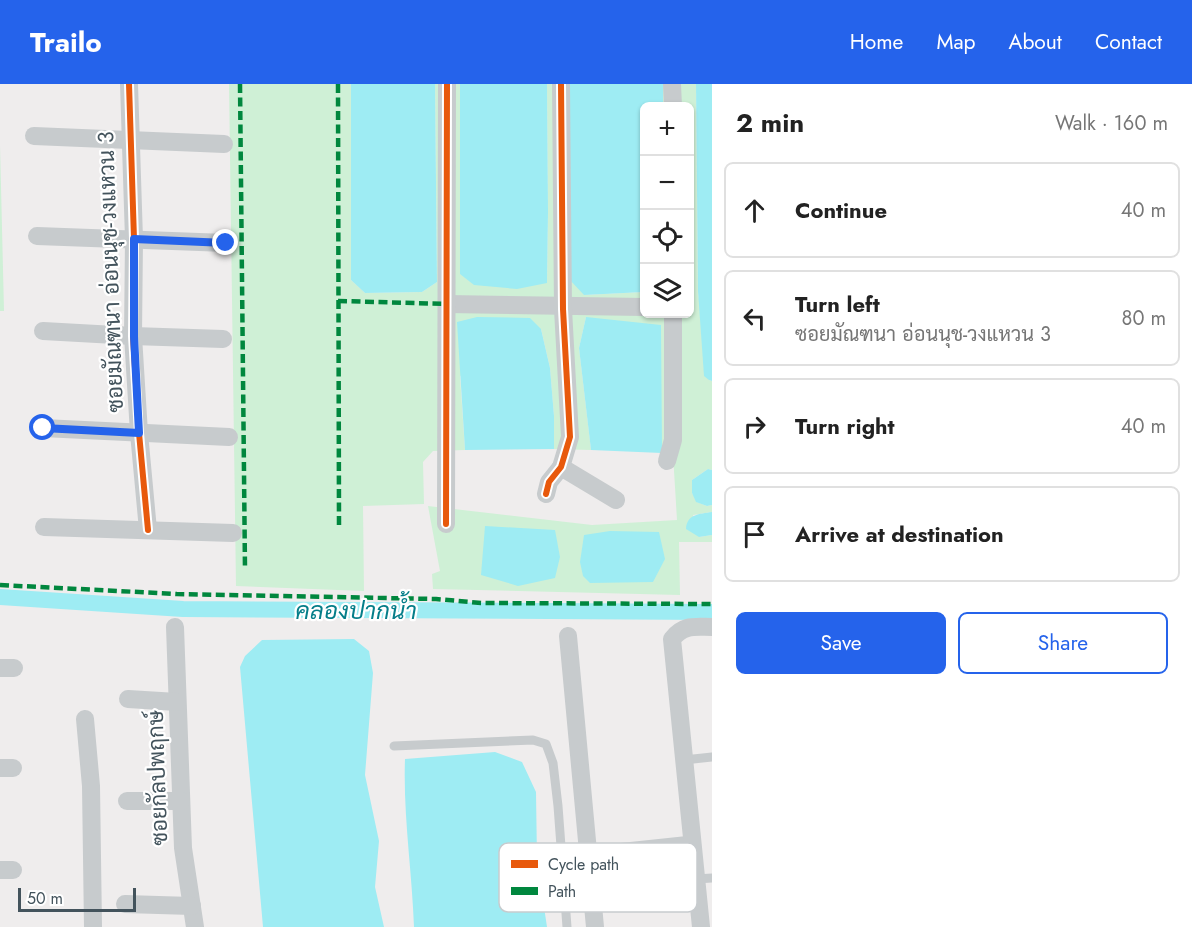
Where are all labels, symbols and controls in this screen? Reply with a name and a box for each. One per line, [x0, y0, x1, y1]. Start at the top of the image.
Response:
text: Trailo [30, 22, 102, 63]
text: Home [850, 27, 903, 57]
text: Map [936, 27, 976, 57]
text: About [1009, 27, 1062, 57]
text: Contact [1095, 27, 1162, 57]
map controls [640, 102, 694, 318]
button: + [640, 102, 694, 156]
text: 2 min [736, 104, 804, 142]
text: Walk · 160 m [1055, 109, 1168, 138]
street label: ซอยมัณฑนา อ่อนนุช-วงแหวน 3 [89, 131, 131, 413]
button: − [640, 156, 694, 210]
icon: ahead [738, 194, 771, 227]
text: Continue [795, 194, 887, 226]
text: 40 m [1121, 196, 1166, 225]
button: locate [640, 210, 694, 264]
route end [212, 229, 238, 255]
button: layers [640, 264, 694, 318]
text: Turn left [795, 288, 880, 320]
icon: left [738, 302, 771, 335]
text: 80 m [1121, 304, 1166, 333]
text: ซอยมัณฑนา อ่อนนุช-วงแหวน 3 [795, 320, 1051, 349]
icon: right [738, 410, 771, 443]
text: Turn right [795, 410, 895, 442]
text: 40 m [1121, 412, 1166, 441]
route start [29, 414, 55, 440]
icon: arrive [738, 518, 771, 551]
text: Arrive at destination [795, 518, 1004, 550]
water label: คลองปากน้ำ [295, 591, 417, 628]
button: Save [736, 612, 946, 674]
button: Share [958, 612, 1168, 674]
street label: ซอยกัลปพฤกษ์ [139, 709, 175, 846]
legend [499, 843, 697, 912]
text: Cycle path [548, 853, 619, 876]
text: Path [548, 880, 576, 903]
scale bar [18, 885, 136, 912]
text: 50 m [27, 887, 63, 910]

